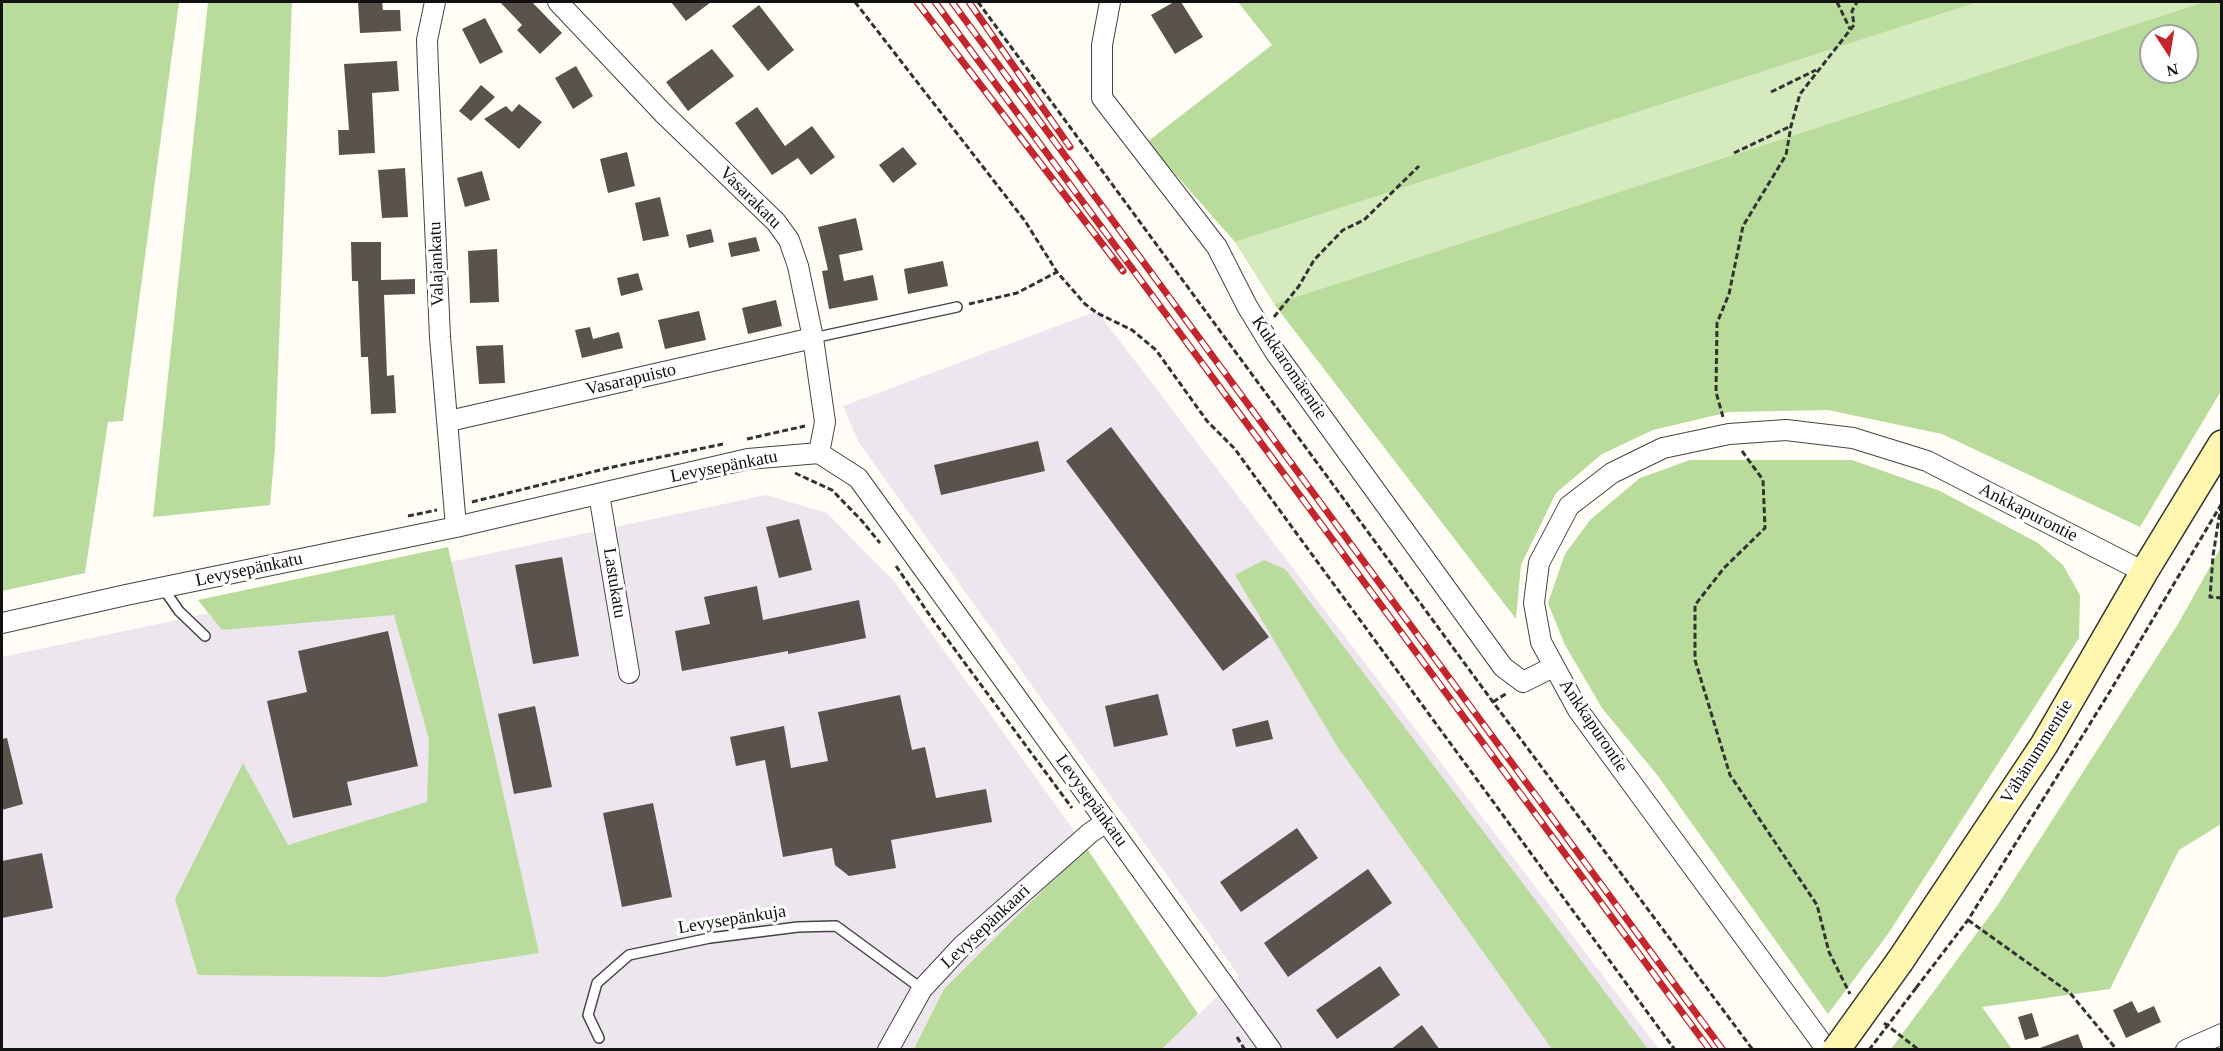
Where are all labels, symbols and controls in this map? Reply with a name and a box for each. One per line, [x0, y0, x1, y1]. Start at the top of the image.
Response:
north arrow [2139, 24, 2199, 84]
text: N [2165, 61, 2180, 80]
street label: Vasarakatu [714, 162, 786, 234]
street label: Valajankatu [425, 221, 449, 307]
street label: Kukkaromäentie [1247, 312, 1331, 424]
street label: Vasarapuisto [584, 359, 678, 401]
street label: Levysepänkatu [668, 446, 780, 488]
street label: Ankkapurontie [1975, 479, 2081, 547]
street label: Lastukatu [598, 546, 630, 620]
street label: Levysepänkatu [193, 548, 305, 592]
street label: Ankkapurontie [1554, 675, 1632, 777]
street label: Vähänummentie [1996, 696, 2078, 808]
street label: Levysepänkatu [1050, 751, 1132, 851]
street label: Levysepänkaari [937, 880, 1035, 974]
street label: Levysepänkuja [677, 901, 787, 939]

